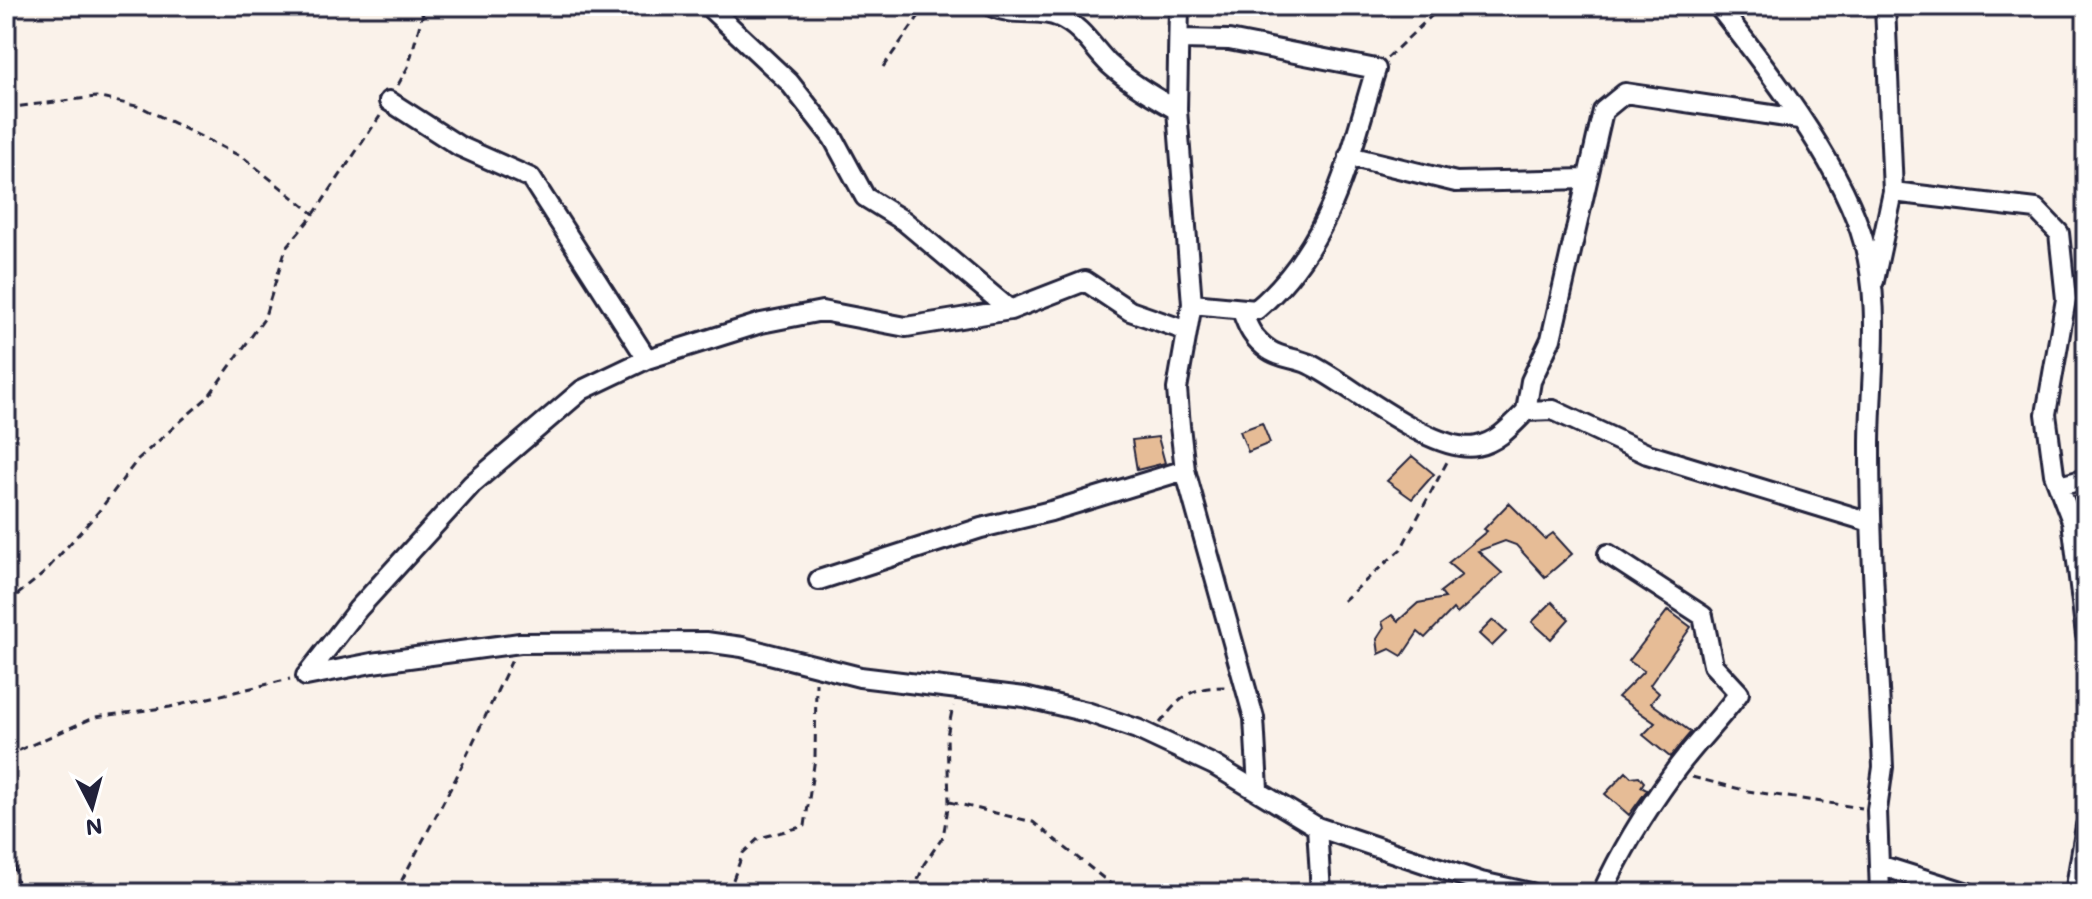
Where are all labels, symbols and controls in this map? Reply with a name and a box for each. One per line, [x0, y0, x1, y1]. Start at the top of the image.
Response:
north arrow [52, 767, 132, 847]
text: N [84, 812, 104, 843]

